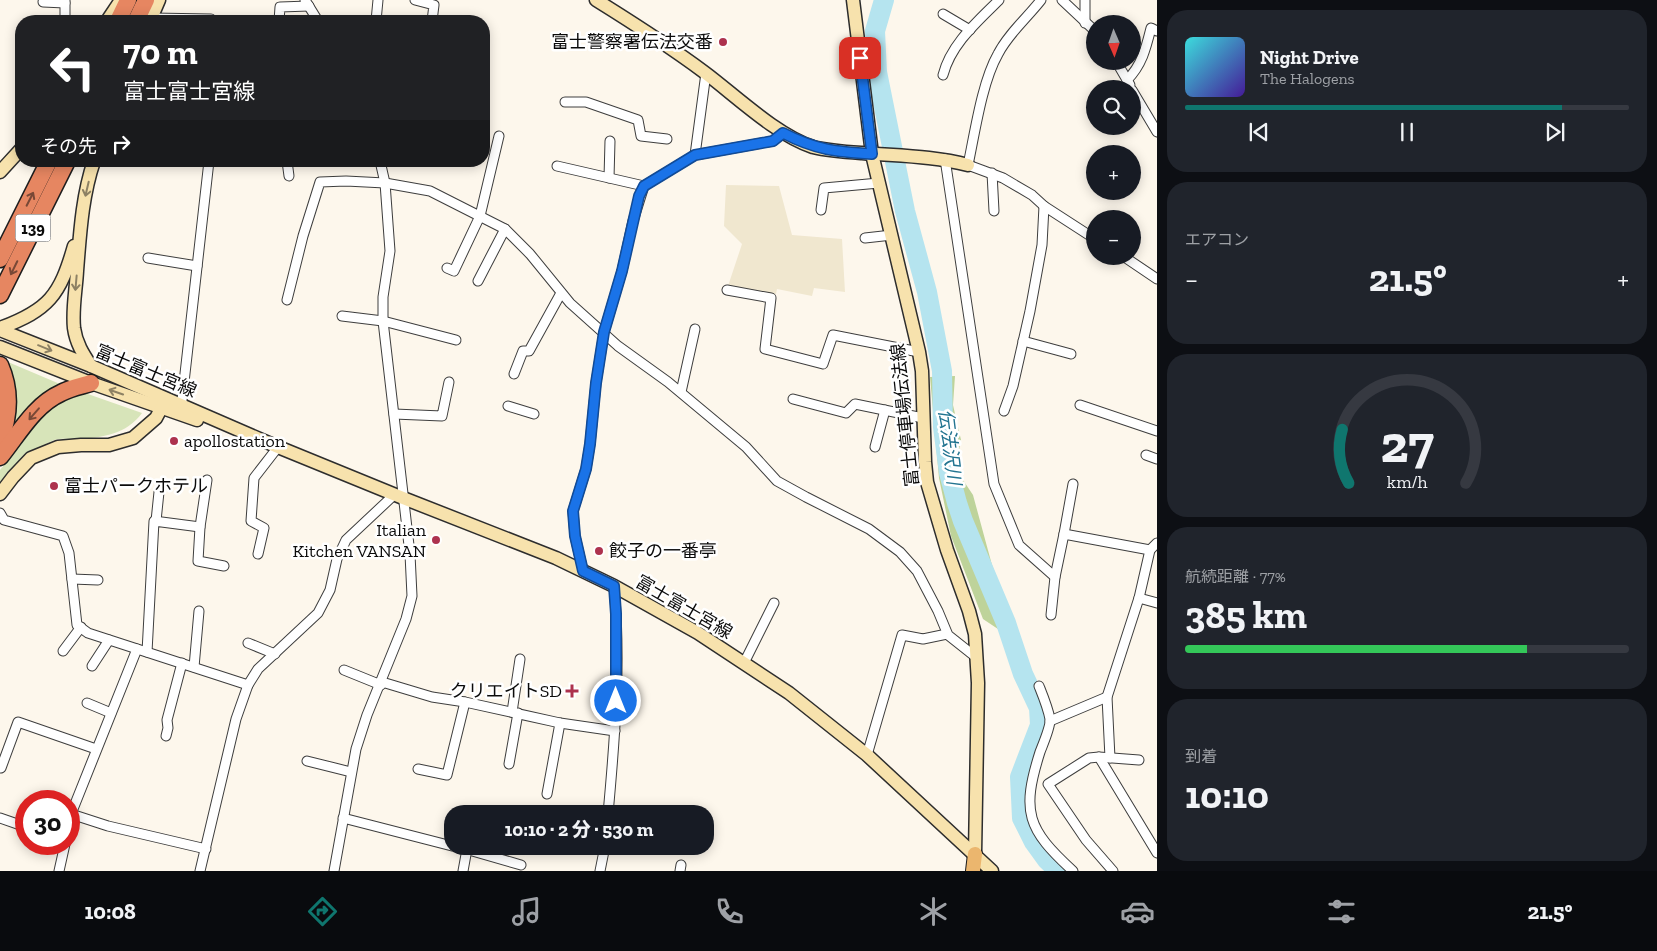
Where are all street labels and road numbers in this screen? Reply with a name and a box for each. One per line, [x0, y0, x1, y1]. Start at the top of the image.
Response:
road number: 139 [15, 214, 50, 242]
street label: 富士富士宮線 [92, 340, 200, 402]
street label: 富士停車場伝法線 [887, 342, 923, 488]
street label: 富士富士宮線 [632, 570, 736, 644]

